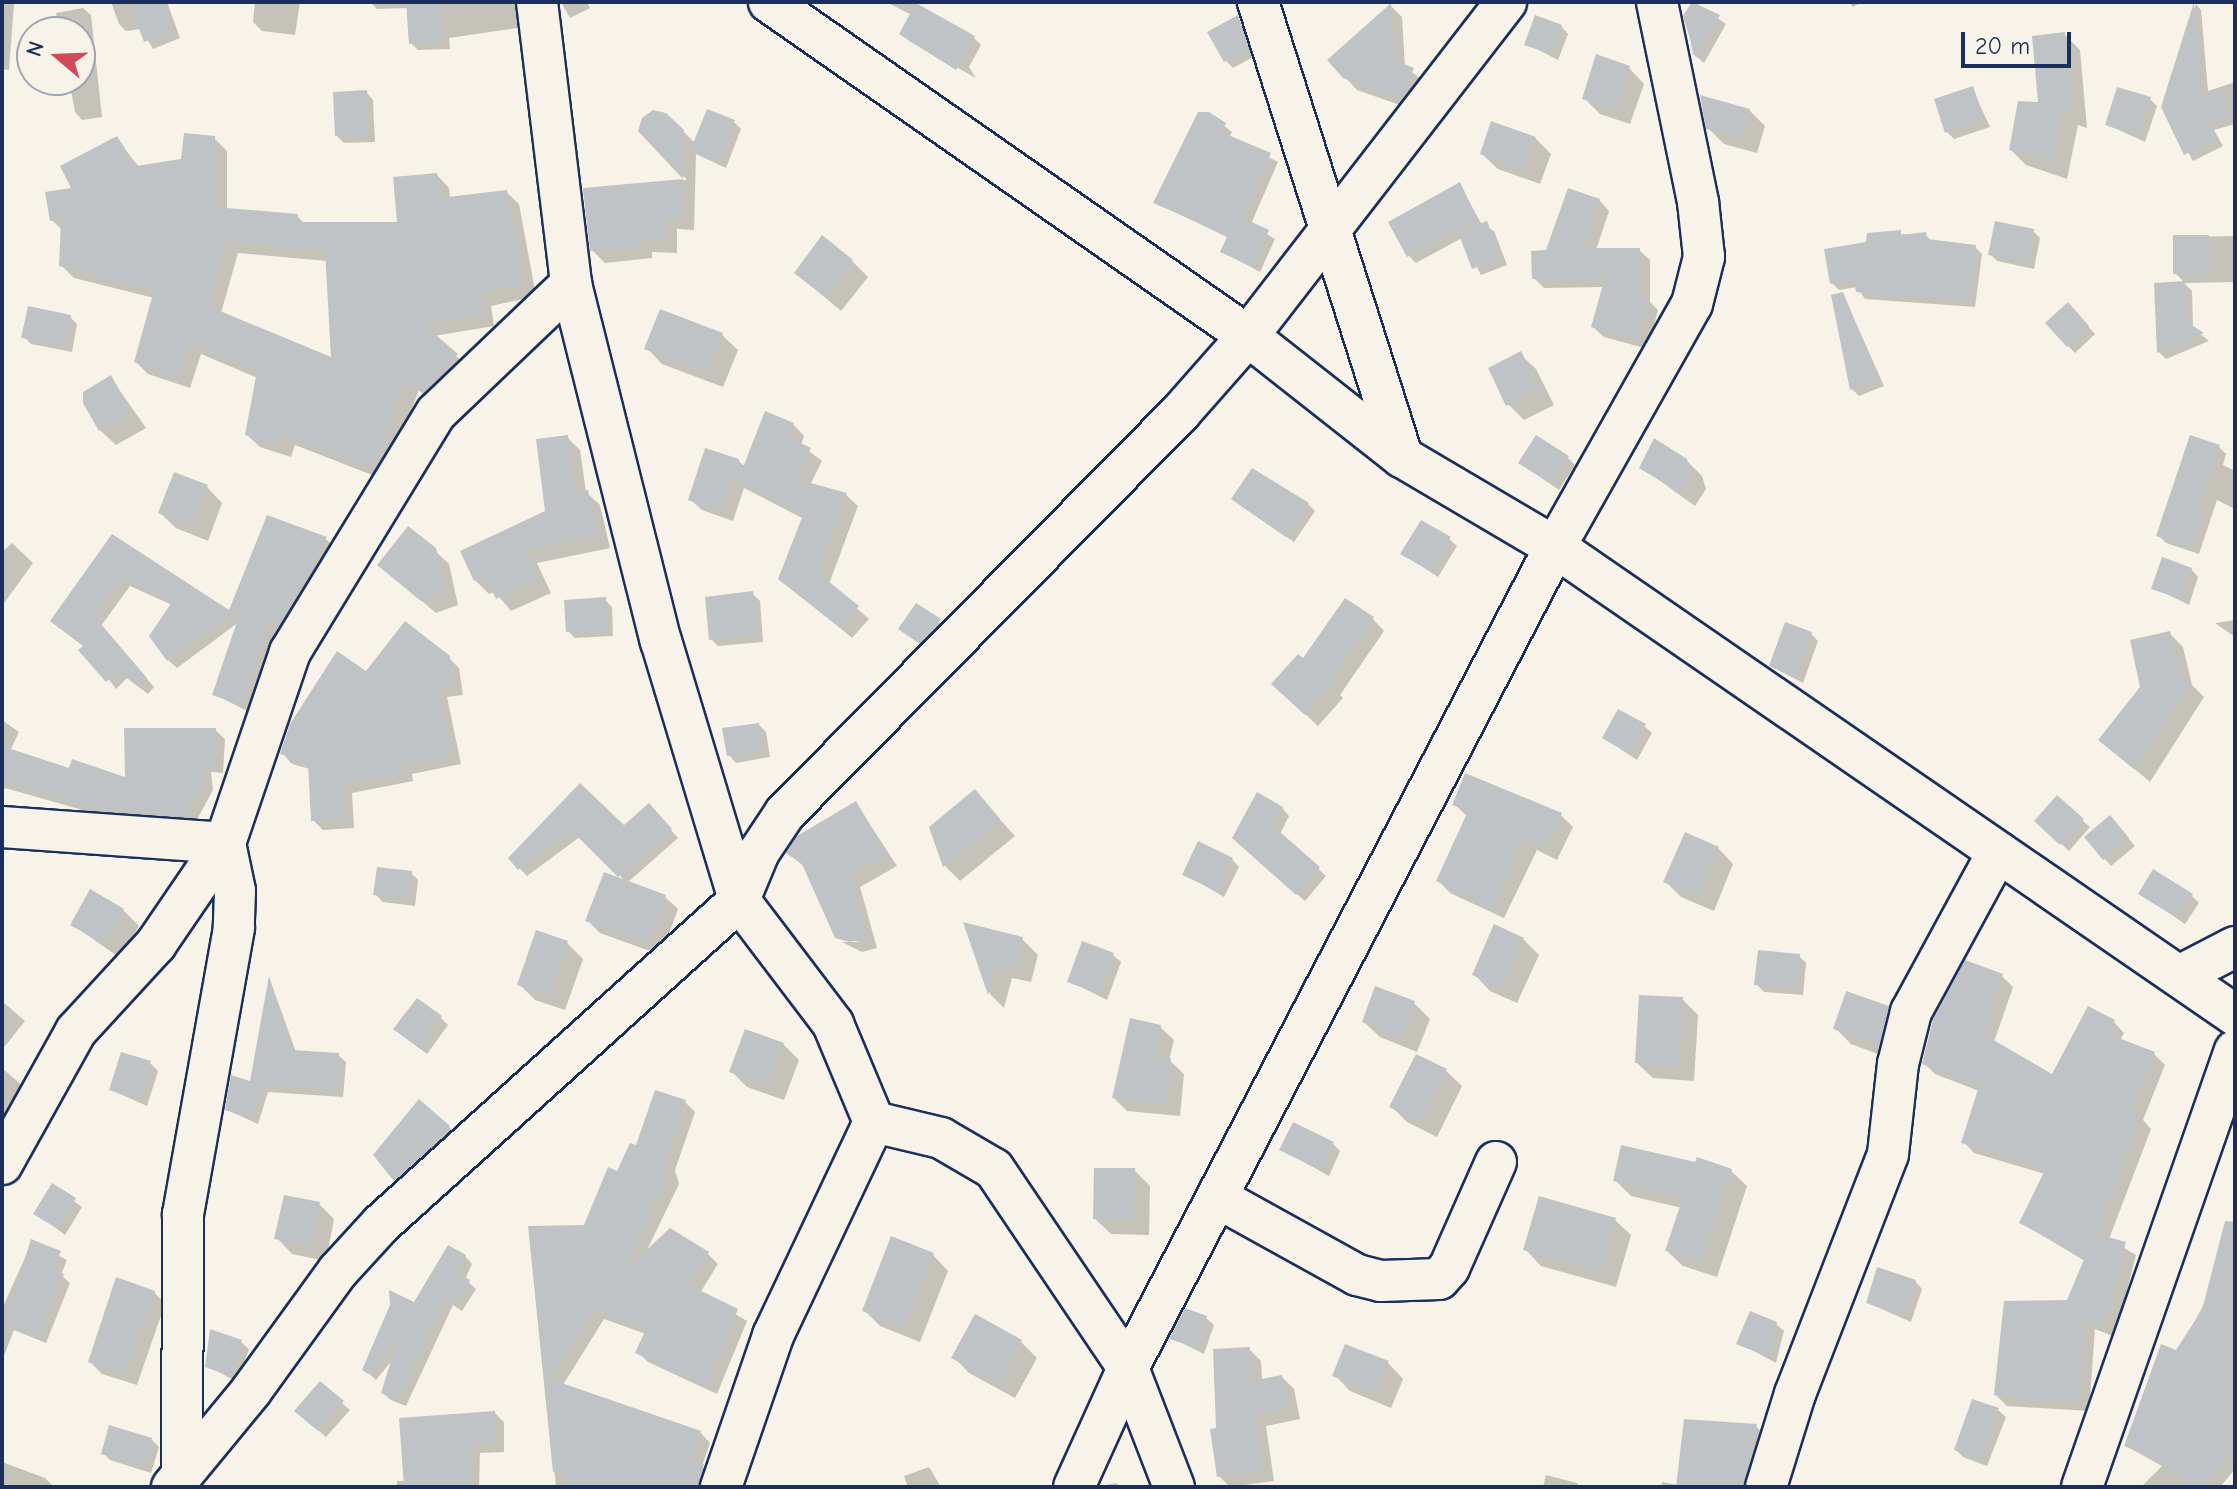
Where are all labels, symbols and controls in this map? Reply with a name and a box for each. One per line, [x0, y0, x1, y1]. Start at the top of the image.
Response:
north arrow [16, 16, 96, 96]
scale bar [1965, 16, 2075, 66]
text: 20 m [1975, 32, 2030, 60]
text: N [21, 38, 50, 60]

